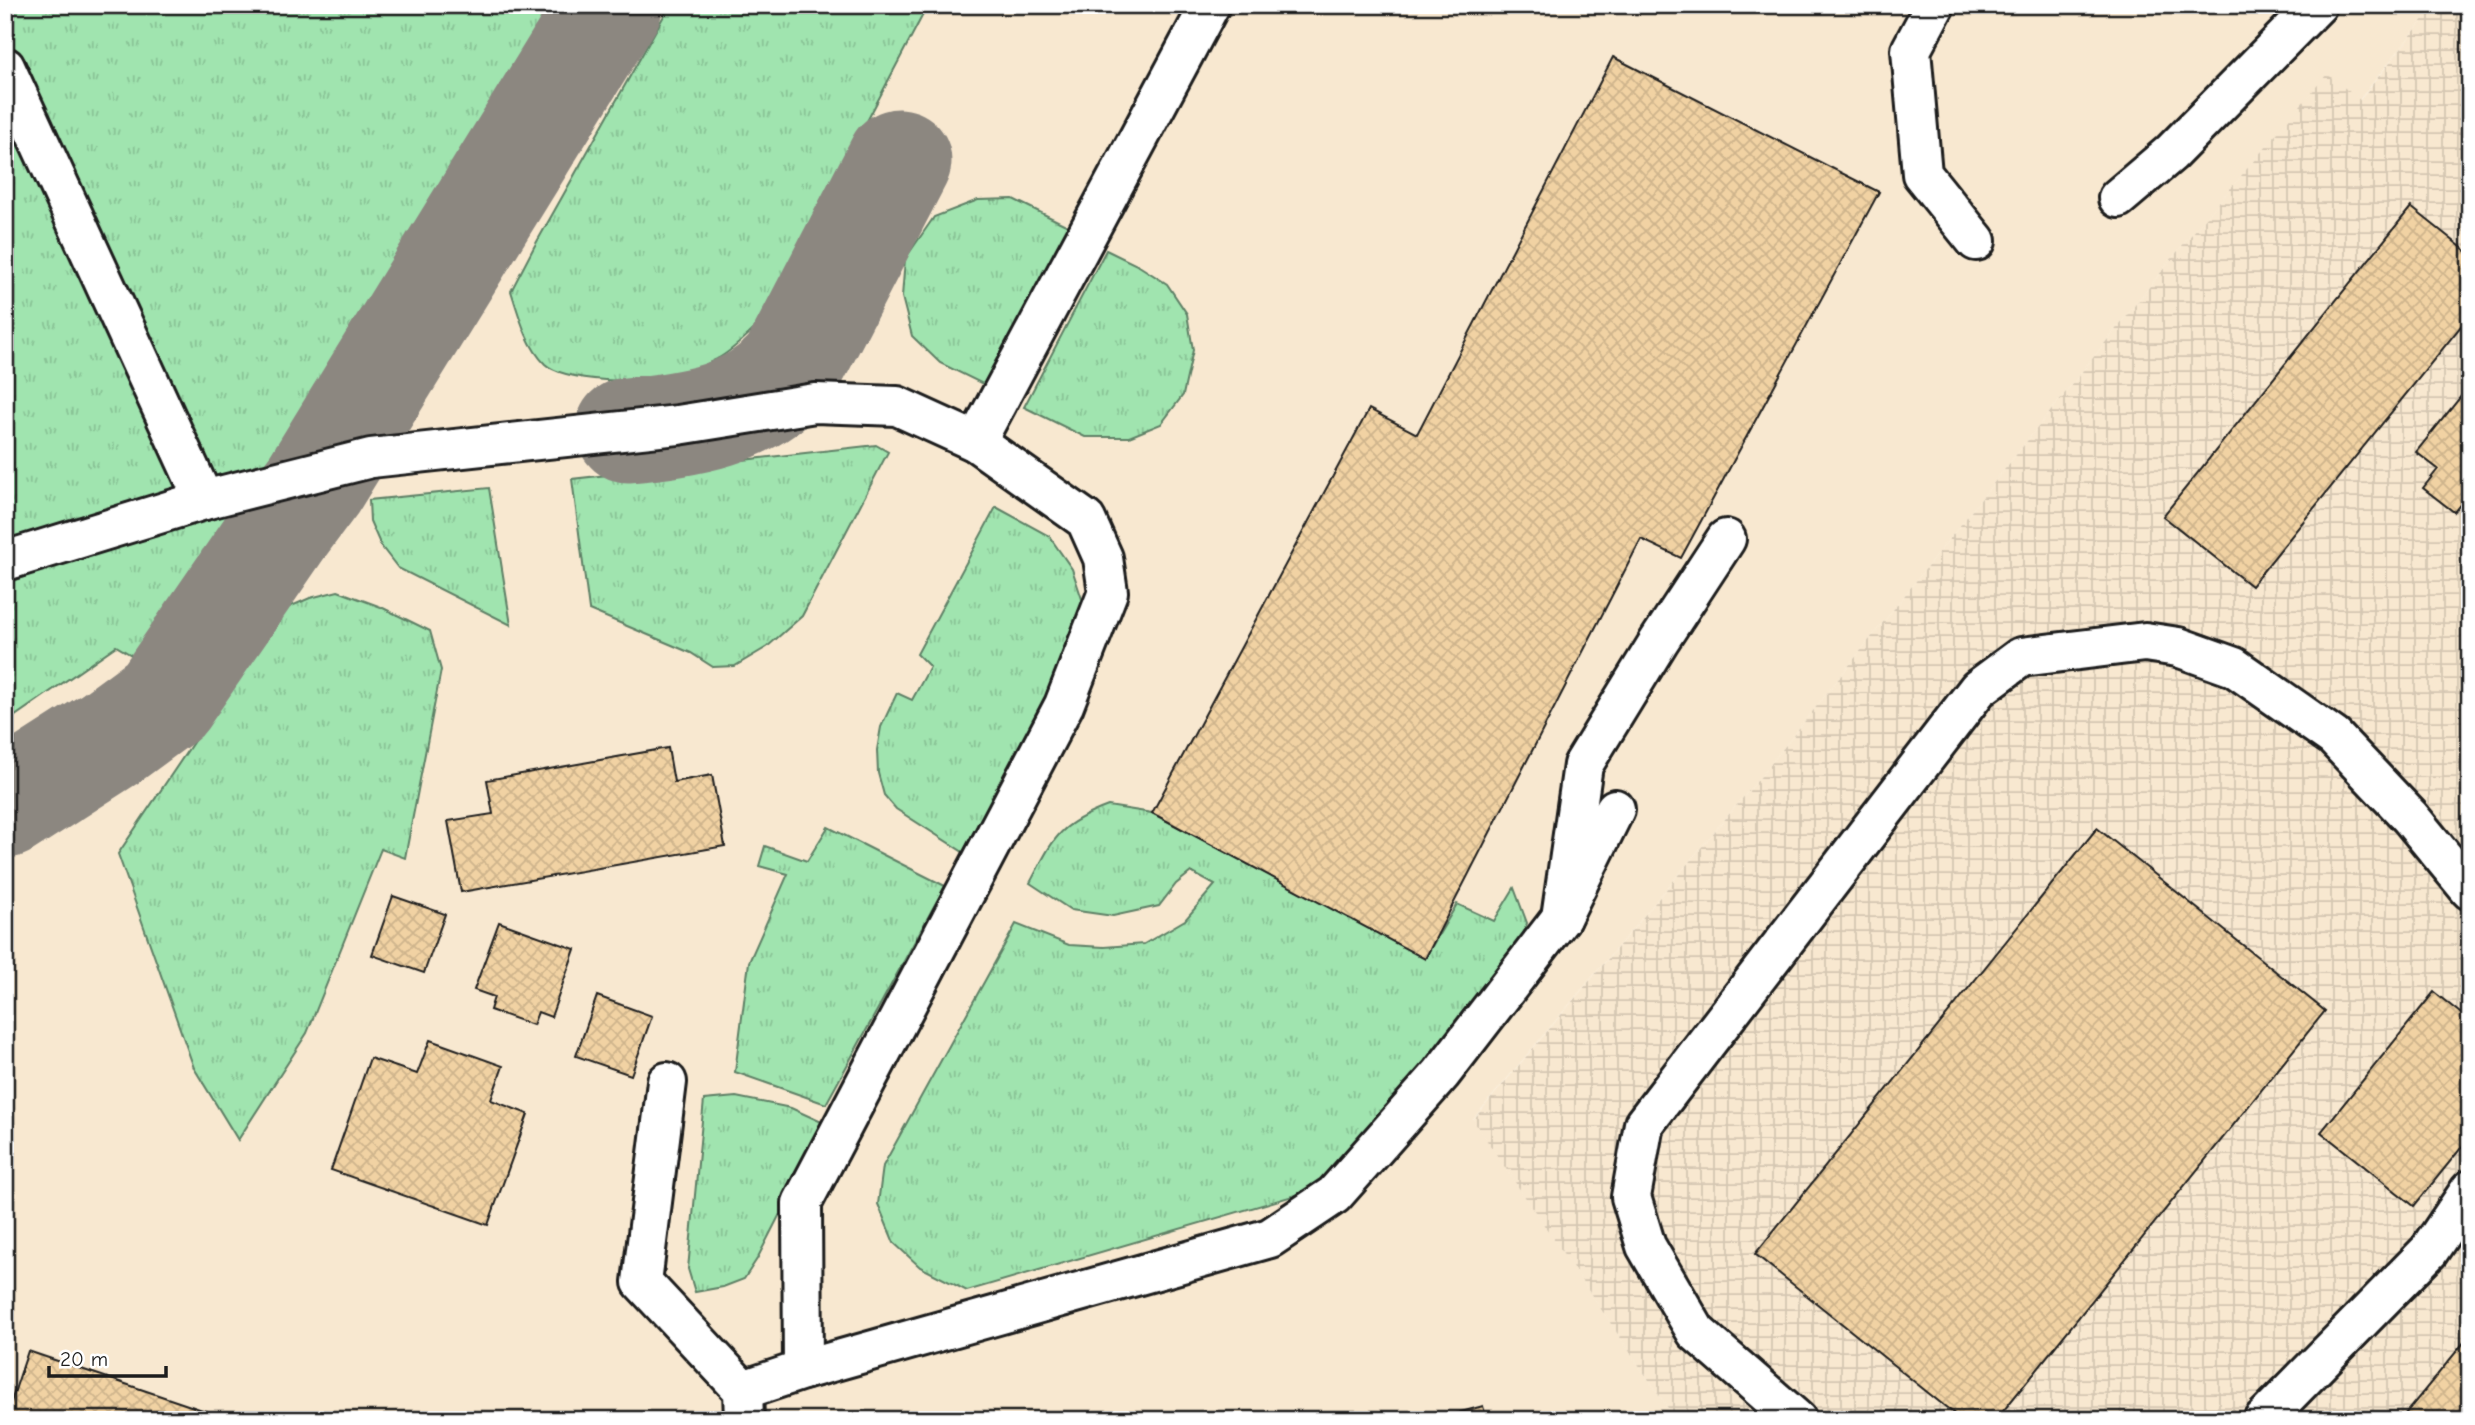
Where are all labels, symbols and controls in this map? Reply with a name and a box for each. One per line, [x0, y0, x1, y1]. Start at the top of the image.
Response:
scale bar [49, 1334, 166, 1378]
text: 20 m [60, 1347, 108, 1371]

